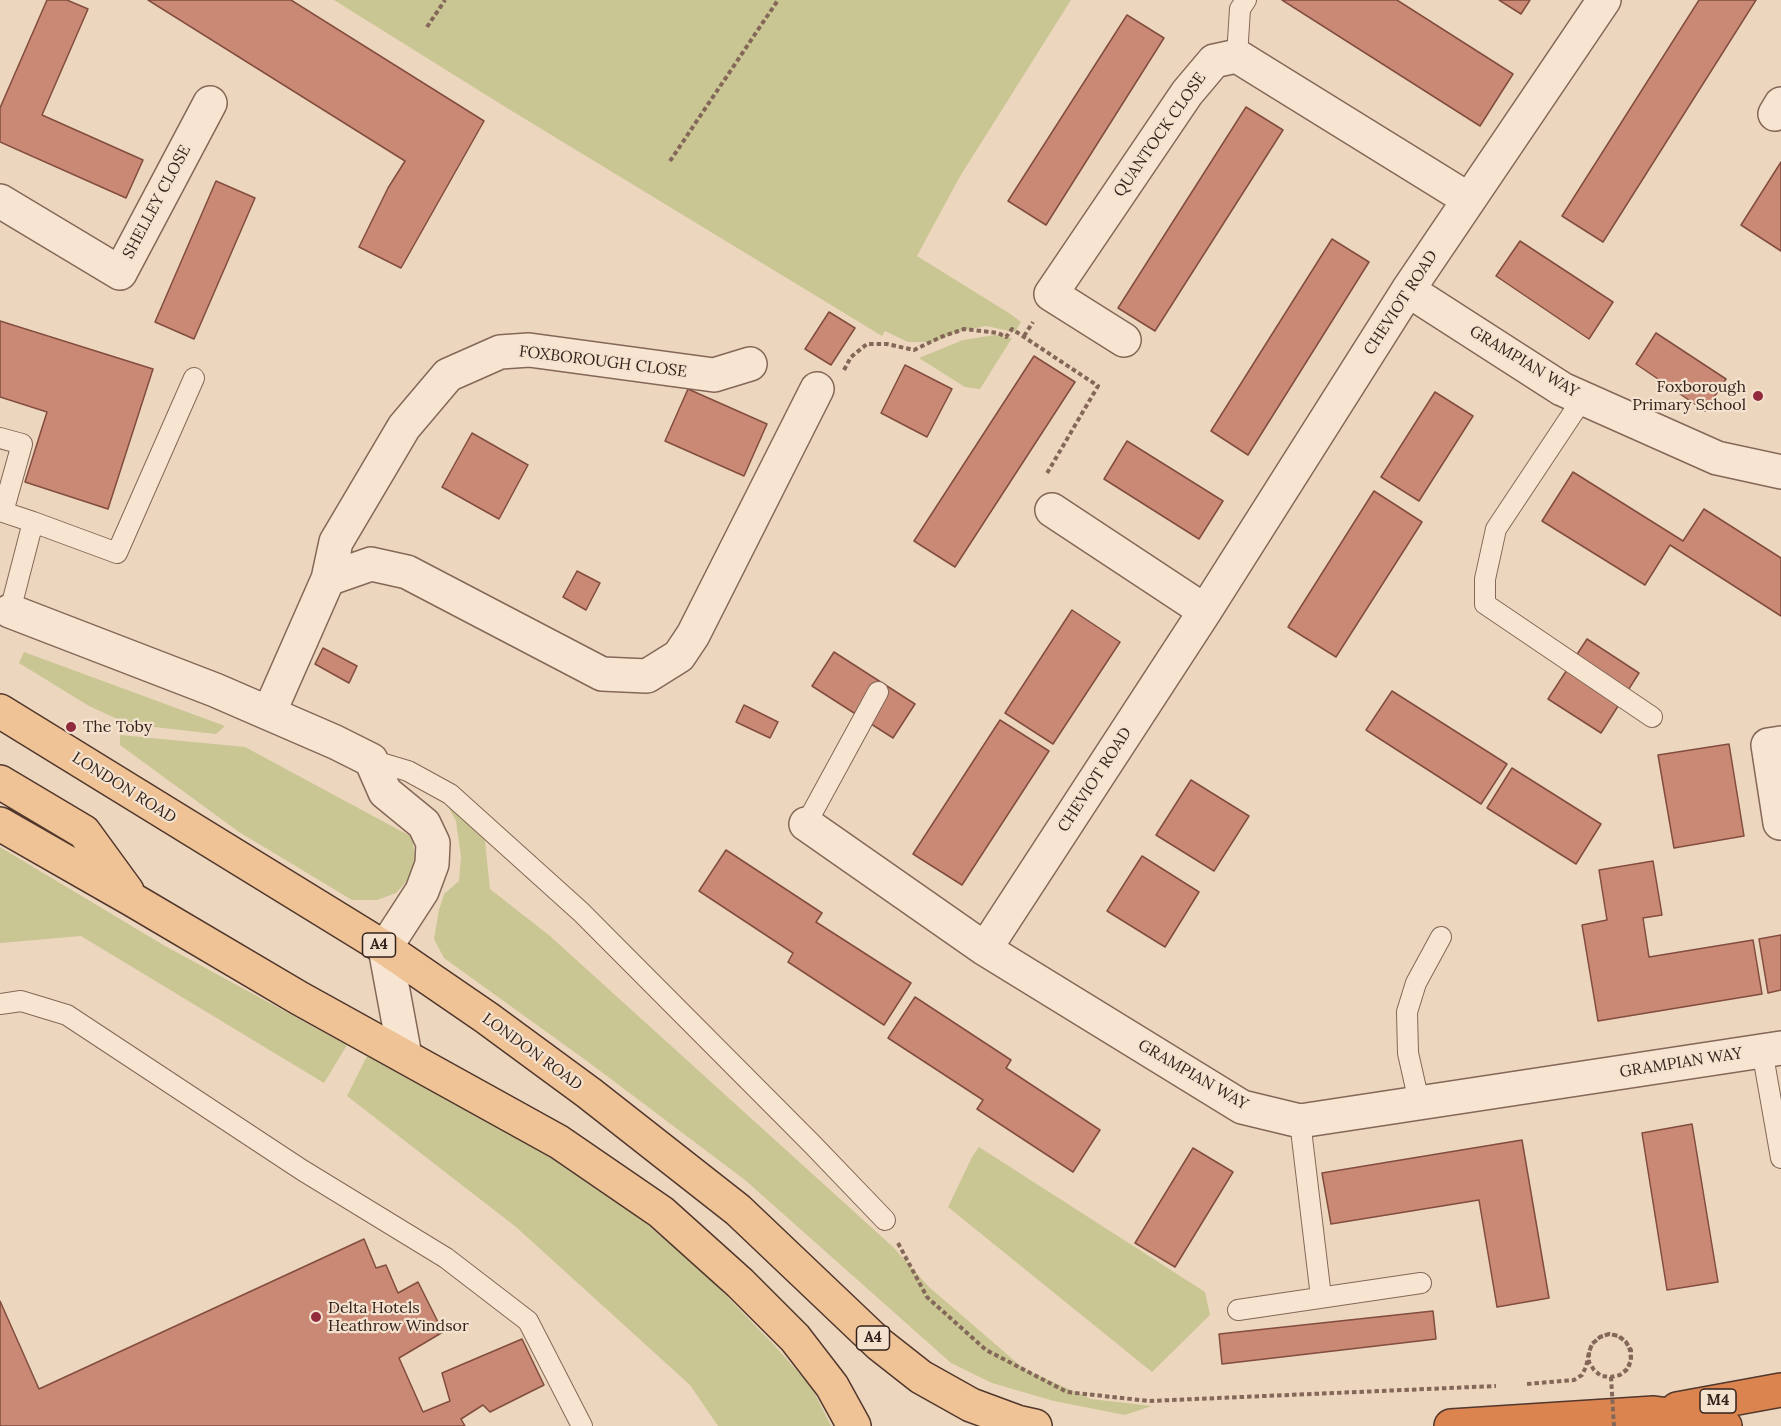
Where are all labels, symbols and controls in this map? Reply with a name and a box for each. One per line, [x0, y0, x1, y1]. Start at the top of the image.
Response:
street label: QUANTOCK CLOSE [1110, 69, 1210, 201]
street label: SHELLEY CLOSE [119, 142, 195, 262]
street label: CHEVIOT ROAD [1360, 247, 1442, 359]
street label: GRAMPIAN WAY [1466, 322, 1582, 402]
street label: FOXBOROUGH CLOSE [518, 342, 688, 382]
place label: Foxborough Primary School [1632, 377, 1746, 415]
marker: Foxborough Primary School [1751, 389, 1765, 403]
place label: The Toby [83, 717, 152, 737]
marker: The Toby [64, 720, 78, 734]
street label: CHEVIOT ROAD [1054, 724, 1136, 836]
street label: LONDON ROAD [68, 748, 180, 828]
road number: A4 [362, 933, 395, 957]
street label: LONDON ROAD [478, 1009, 586, 1095]
street label: GRAMPIAN WAY [1135, 1036, 1251, 1114]
street label: GRAMPIAN WAY [1618, 1044, 1744, 1082]
place label: Delta Hotels Heathrow Windsor [328, 1298, 469, 1336]
marker: Delta Hotels Heathrow Windsor [309, 1310, 323, 1324]
road number: A4 [856, 1326, 890, 1350]
road number: M4 [1700, 1389, 1736, 1413]

